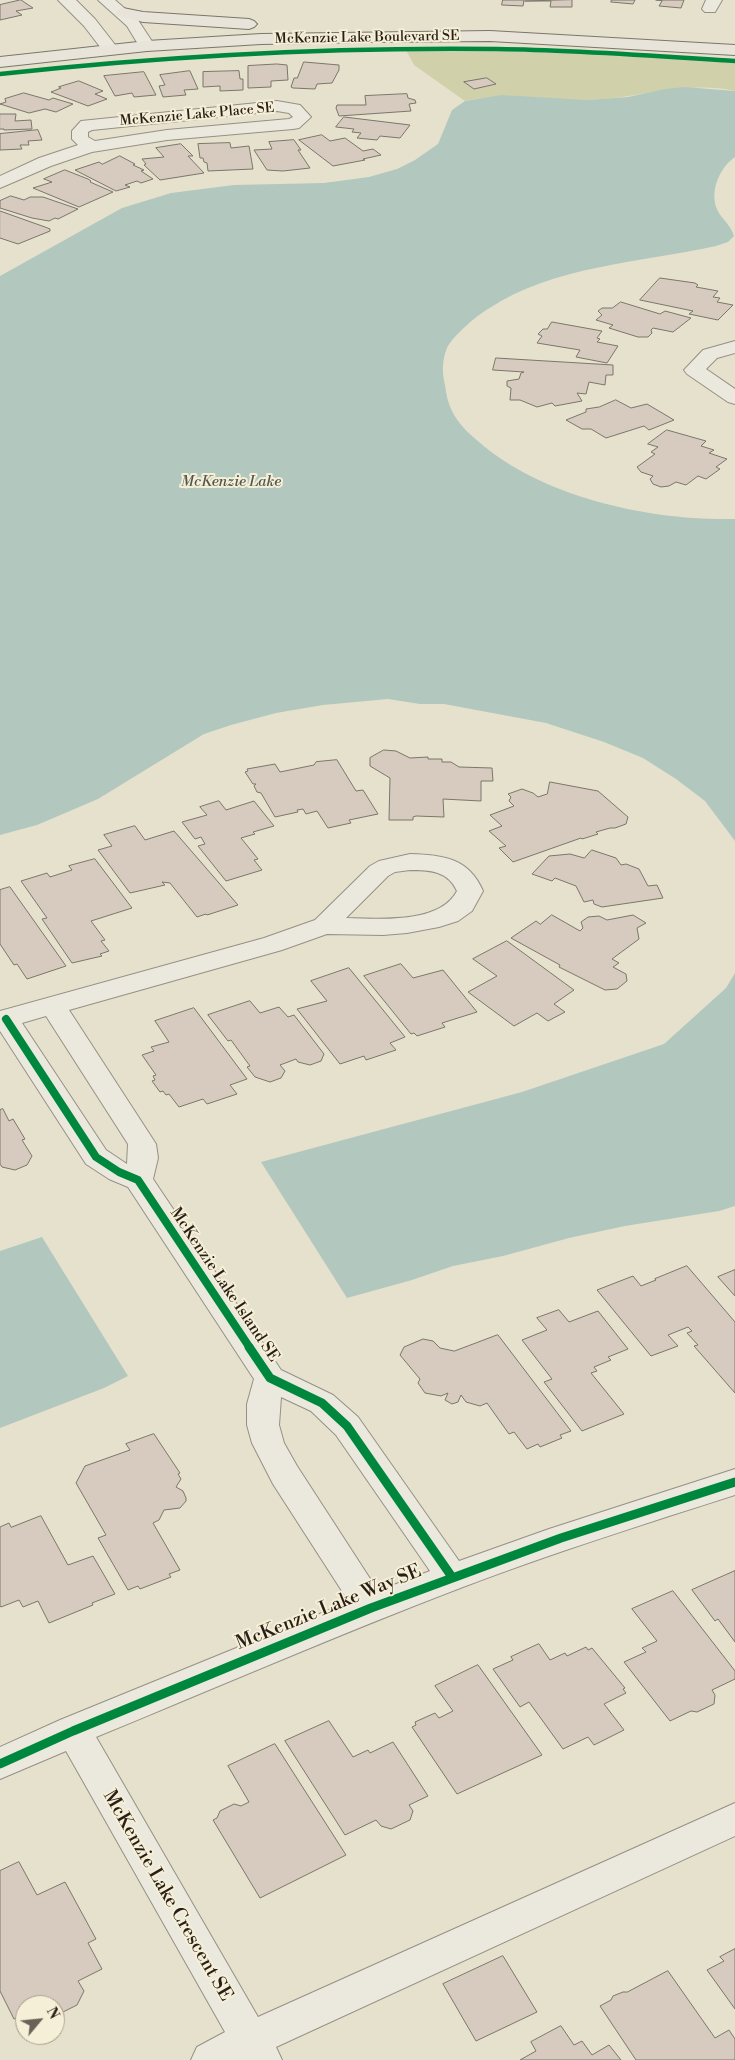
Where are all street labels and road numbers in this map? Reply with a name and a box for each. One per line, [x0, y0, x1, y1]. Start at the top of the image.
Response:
street label: McKenzie Lake Boulevard SE [274, 28, 460, 48]
street label: McKenzie Lake Place SE [119, 100, 275, 130]
street label: McKenzie Lake Island SE [165, 1204, 283, 1366]
street label: McKenzie Lake Way SE [233, 1560, 425, 1656]
street label: McKenzie Lake Crescent SE [97, 1787, 237, 2005]

